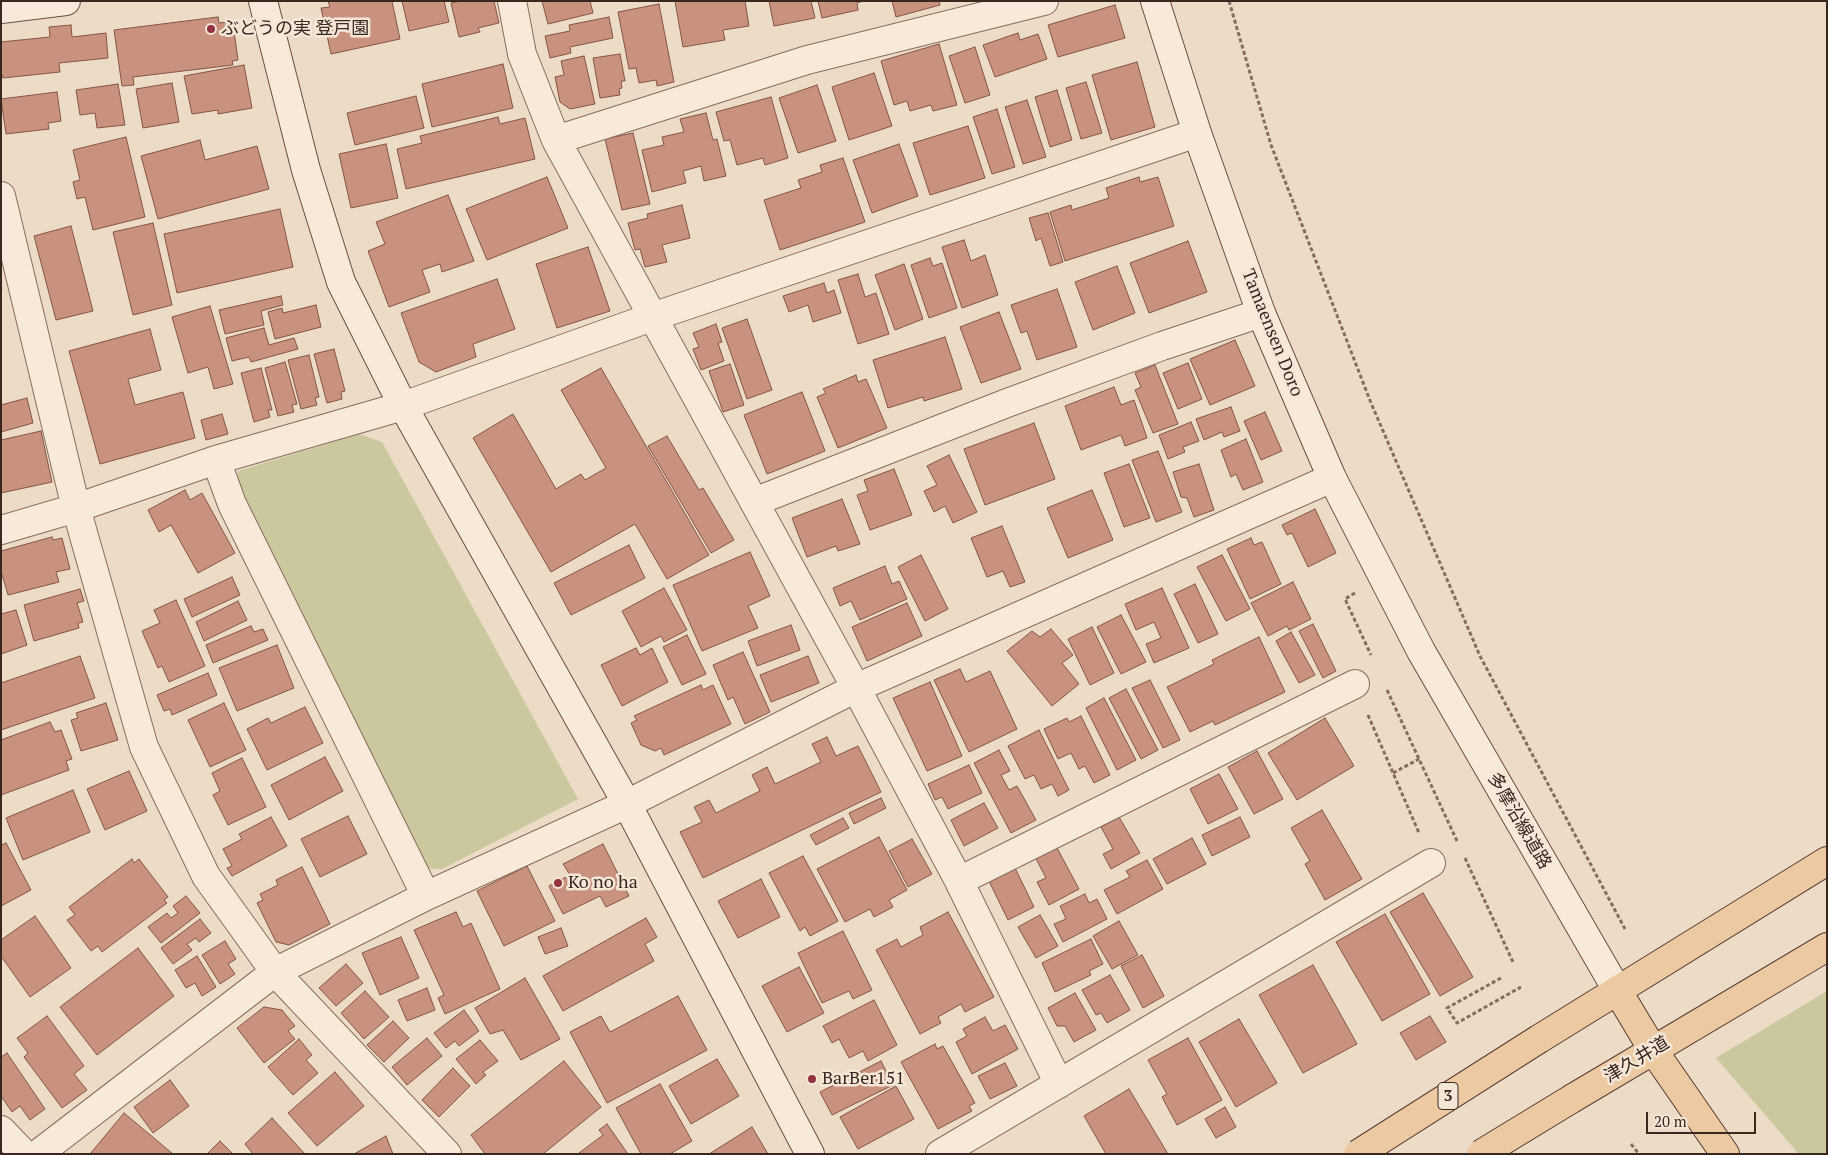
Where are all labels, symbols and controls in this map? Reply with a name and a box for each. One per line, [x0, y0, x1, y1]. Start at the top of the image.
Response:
place label: ぶどうの実 登戸園 [221, 18, 369, 40]
marker: ぶどうの実 登戸園 [205, 23, 217, 35]
street label: Tamaensen Doro [1237, 266, 1307, 400]
street label: 多摩沿線道路 [1483, 769, 1555, 873]
place label: Ko no ha [568, 872, 638, 894]
marker: Ko no ha [552, 877, 564, 889]
street label: 津久井道 [1601, 1032, 1673, 1088]
place label: BarBer151 [822, 1068, 905, 1090]
marker: BarBer151 [806, 1073, 818, 1085]
road number: 3 [1438, 1082, 1458, 1110]
scale bar [1648, 1102, 1758, 1134]
text: 20 m [1654, 1111, 1687, 1131]

